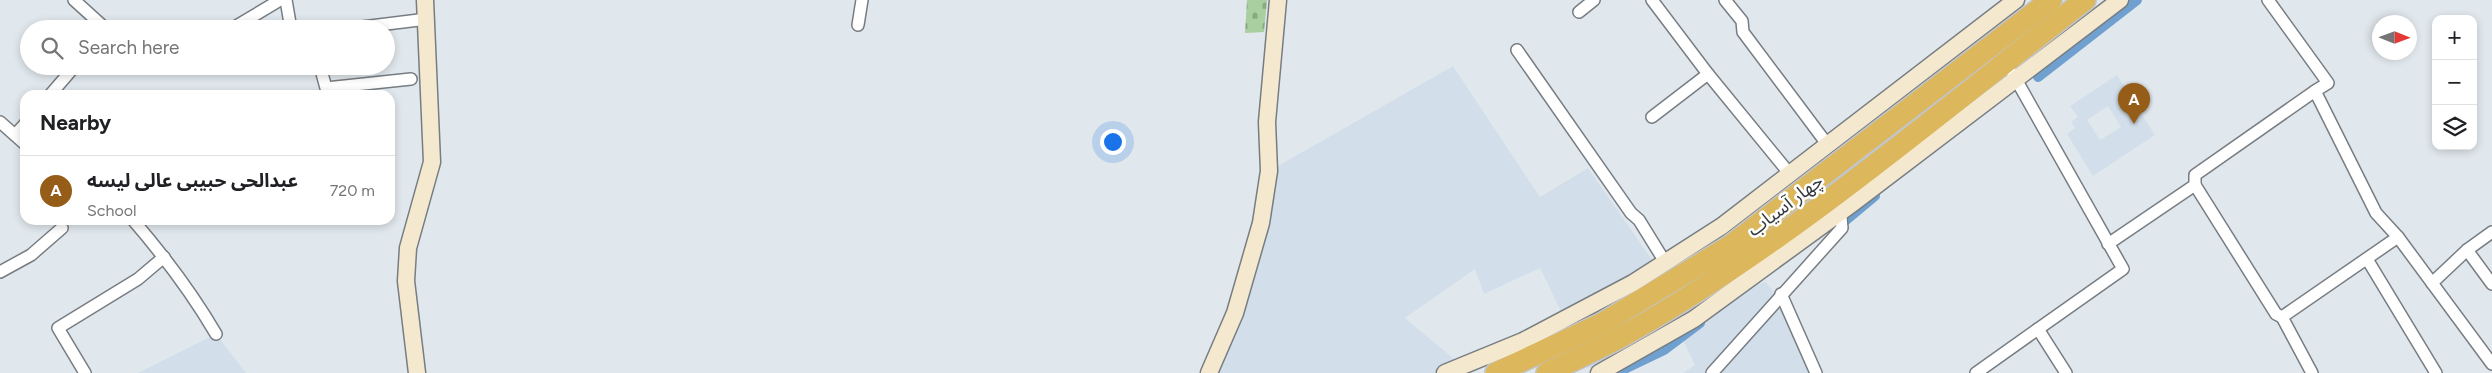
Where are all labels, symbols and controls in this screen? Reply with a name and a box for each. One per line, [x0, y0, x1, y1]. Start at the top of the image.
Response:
north arrow [2372, 15, 2417, 60]
map controls [2432, 15, 2477, 150]
button: + [2432, 15, 2477, 60]
search box [20, 20, 395, 75]
icon: search [38, 34, 66, 62]
text: Search here [78, 36, 180, 59]
button: − [2432, 60, 2477, 105]
pin: A [2118, 83, 2150, 124]
button: layers [2432, 105, 2477, 150]
text: Nearby [40, 110, 111, 135]
your location [1100, 129, 1126, 155]
text: عبدالحی حبیبی عالی لیسه [87, 169, 298, 192]
street label: چهار آسیاب [1743, 169, 1828, 242]
text: A [50, 181, 62, 200]
text: 720 m [330, 181, 375, 200]
text: School [87, 201, 137, 220]

